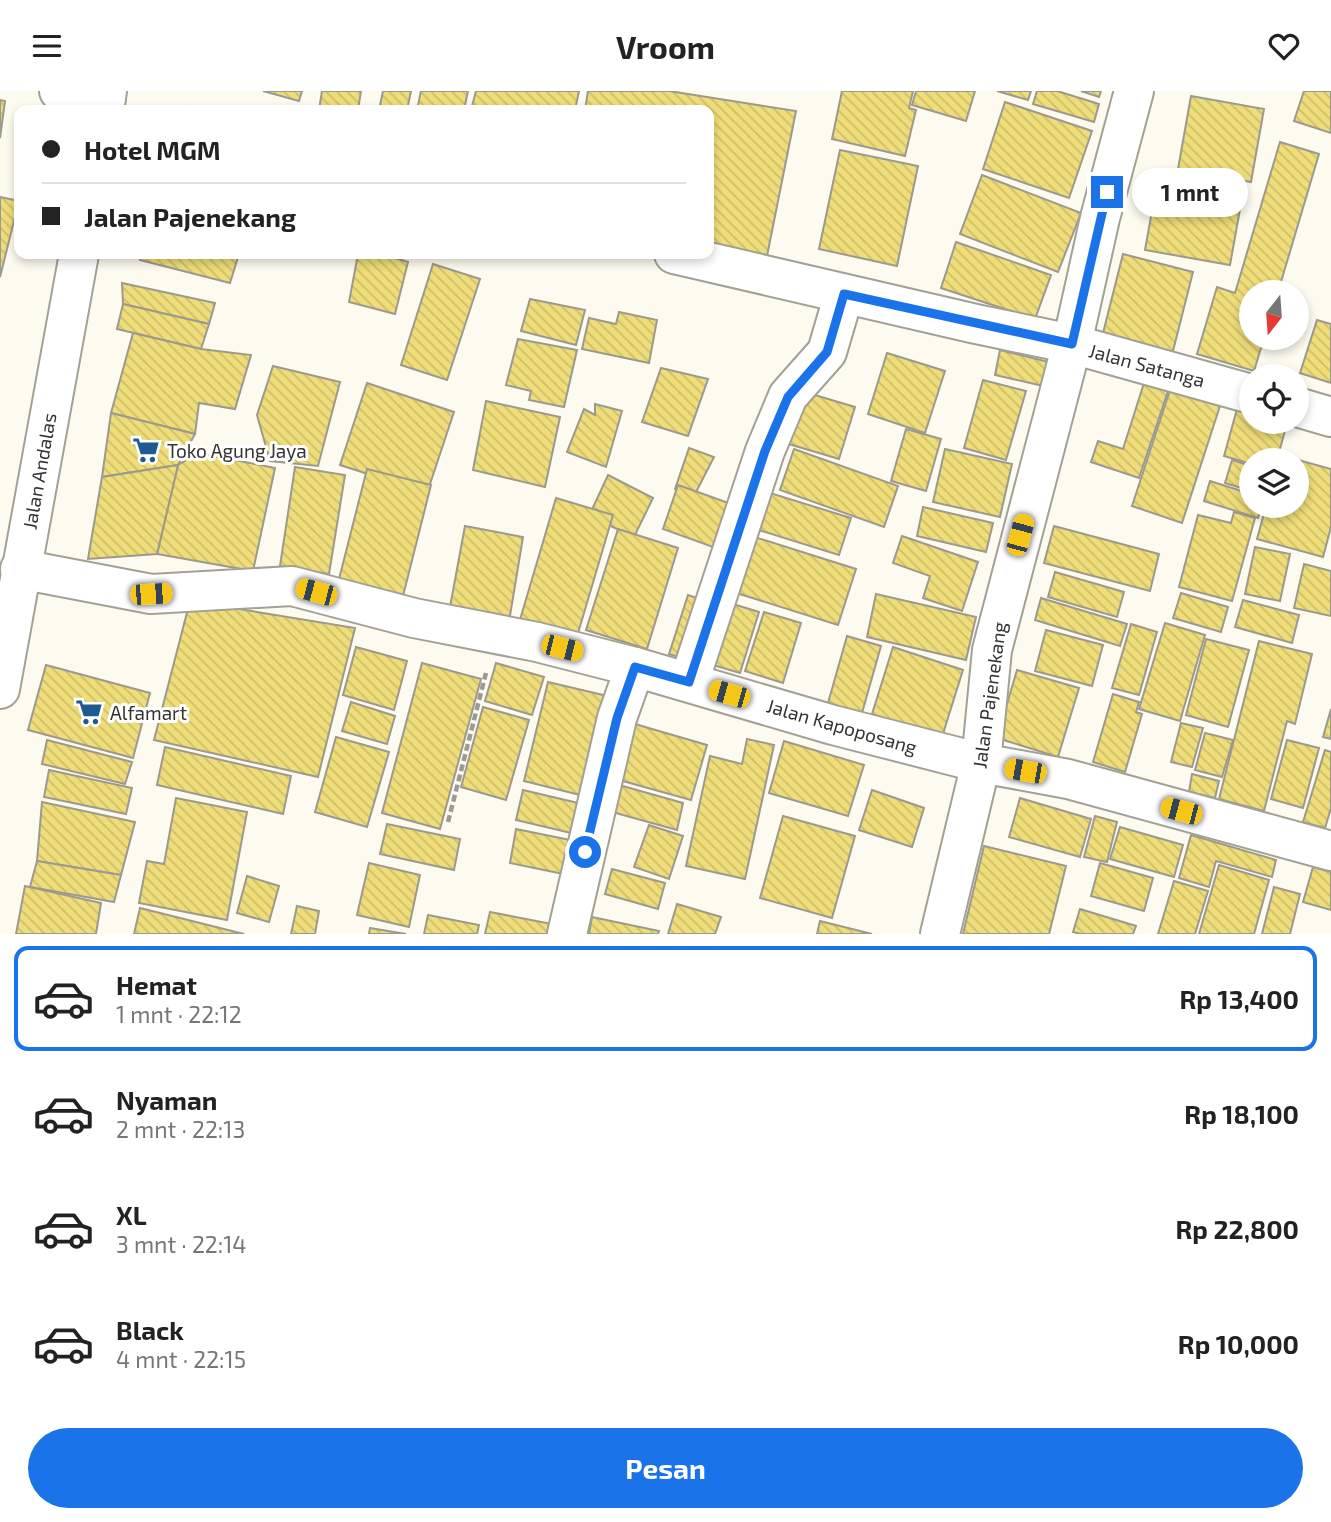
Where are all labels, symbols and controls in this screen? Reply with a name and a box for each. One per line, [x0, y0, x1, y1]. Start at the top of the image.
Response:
icon: menu [28, 27, 66, 65]
text: Vroom [616, 27, 715, 65]
icon: heart [1265, 27, 1303, 65]
text: Hotel MGM [84, 134, 221, 165]
callout: 1 mnt [1132, 167, 1247, 217]
route end [1091, 176, 1123, 208]
text: 1 mnt [1161, 178, 1219, 206]
text: Jalan Pajenekang [84, 201, 296, 232]
north arrow [1239, 280, 1309, 350]
map controls [1239, 280, 1309, 518]
street label: Jalan Satanga [1087, 338, 1207, 392]
button: locate [1239, 364, 1309, 434]
street label: Jalan Andalas [17, 411, 61, 531]
supermarket icon: Toko Agung Jaya [131, 435, 161, 465]
place label: Toko Agung Jaya [167, 439, 307, 462]
button: layers [1239, 448, 1309, 518]
car [1005, 512, 1036, 558]
car [293, 576, 340, 608]
car [130, 582, 173, 606]
street label: Jalan Pajenekang [967, 620, 1011, 770]
car [540, 633, 585, 663]
car [706, 678, 753, 710]
street label: Jalan Kapoposang [764, 694, 920, 759]
supermarket icon: Alfamart [74, 697, 104, 727]
place label: Alfamart [110, 701, 187, 724]
car [1003, 757, 1048, 785]
car [1158, 795, 1205, 827]
route start [569, 836, 601, 868]
icon: car [32, 967, 95, 1030]
text: Hemat [116, 969, 197, 1000]
text: Rp 13,400 [1179, 983, 1299, 1014]
text: 1 mnt · 22:12 [116, 1000, 242, 1028]
icon: car [32, 1082, 95, 1145]
text: Nyaman [116, 1084, 217, 1115]
text: Rp 18,100 [1184, 1098, 1299, 1129]
text: 2 mnt · 22:13 [116, 1115, 245, 1143]
icon: car [32, 1197, 95, 1260]
text: XL [116, 1199, 147, 1230]
text: Rp 22,800 [1175, 1213, 1299, 1244]
text: 3 mnt · 22:14 [116, 1230, 246, 1258]
icon: car [32, 1312, 95, 1375]
text: Black [116, 1314, 184, 1345]
text: Rp 10,000 [1178, 1328, 1299, 1359]
text: 4 mnt · 22:15 [116, 1345, 246, 1373]
button: Pesan [28, 1428, 1303, 1508]

